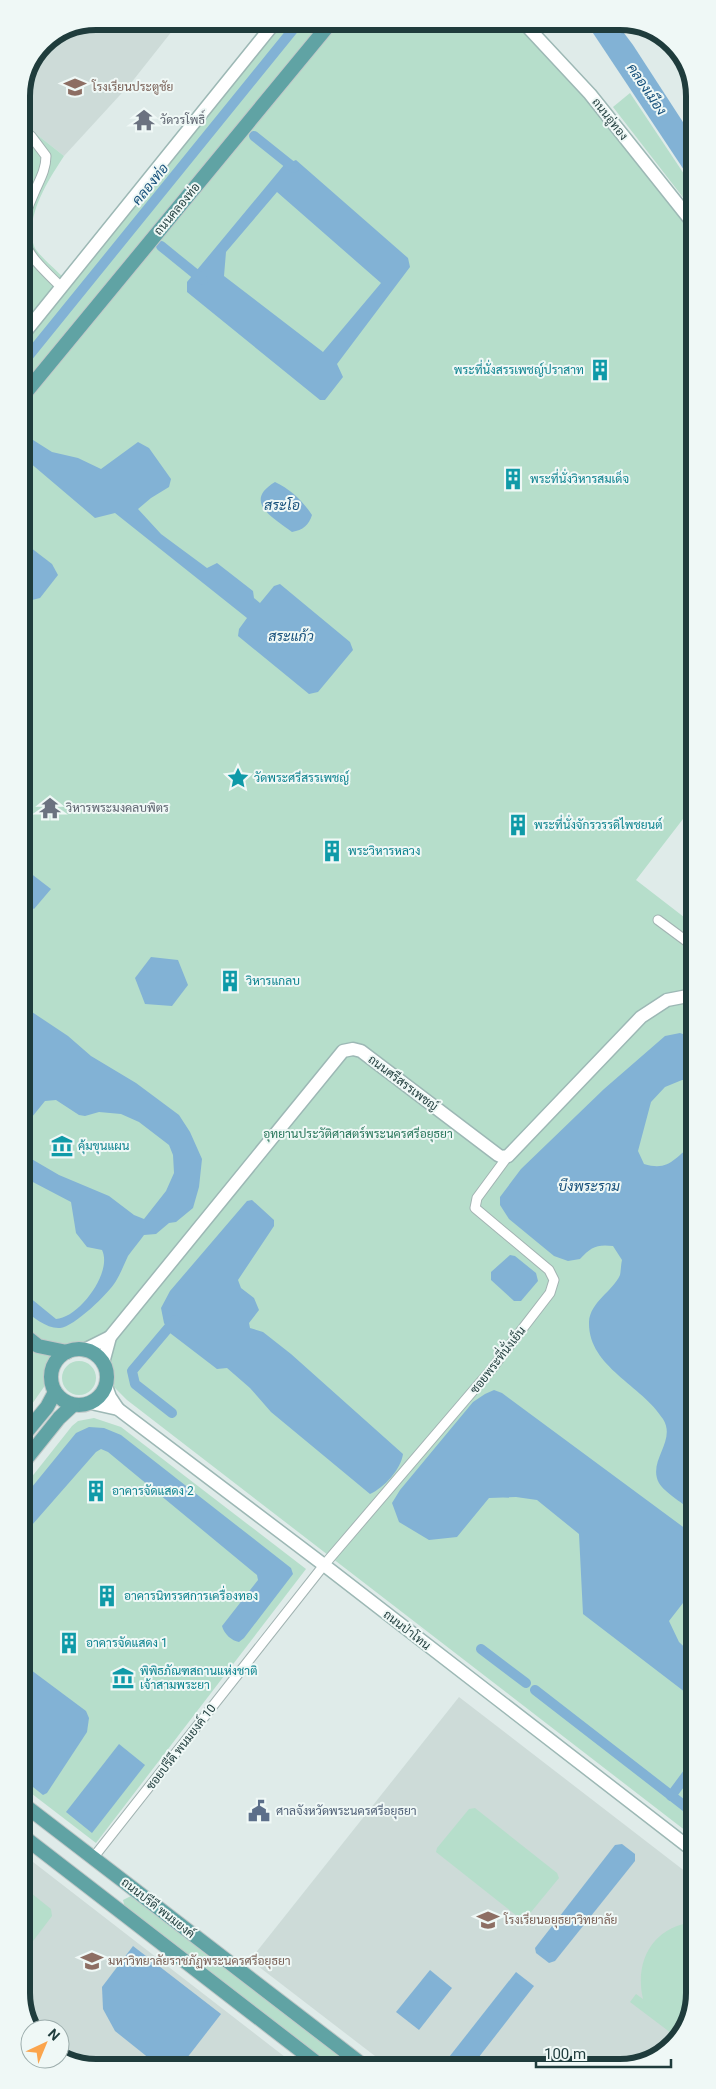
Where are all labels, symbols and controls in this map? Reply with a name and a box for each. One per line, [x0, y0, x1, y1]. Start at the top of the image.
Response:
water label: คลองเมือง [624, 60, 671, 118]
school or university icon: โรงเรียนประตูชัย [62, 74, 88, 100]
place label: โรงเรียนประตูชัย [91, 79, 173, 95]
street label: ถนนอู่ทอง [588, 95, 631, 144]
temple icon: วัดวรโพธิ์ [131, 107, 157, 133]
place label: วัดวรโพธิ์ [160, 109, 205, 127]
water label: คลองท่อ [129, 160, 171, 208]
street label: ถนนคลองท่อ [151, 180, 203, 238]
building icon: พระที่นั่งสรรเพชญ์ปราสาท [587, 357, 613, 383]
place label: พระที่นั่งสรรเพชญ์ปราสาท [454, 359, 584, 377]
building icon: พระที่นั่งวิหารสมเด็จ [500, 466, 526, 492]
place label: พระที่นั่งวิหารสมเด็จ [530, 468, 629, 486]
water label: สระโอ [264, 497, 300, 513]
water label: สระแก้ว [268, 628, 314, 644]
place icon: วัดพระศรีสรรเพชญ์ [225, 765, 251, 791]
place label: วัดพระศรีสรรเพชญ์ [254, 770, 349, 785]
temple icon: วิหารพระมงคลบพิตร [37, 795, 63, 821]
place label: วิหารพระมงคลบพิตร [65, 801, 169, 815]
building icon: พระที่นั่งจักรวรรดิไพชยนต์ [505, 812, 531, 838]
place label: พระที่นั่งจักรวรรดิไพชยนต์ [534, 814, 662, 832]
building icon: พระวิหารหลวง [319, 838, 345, 864]
place label: พระวิหารหลวง [348, 844, 420, 858]
building icon: วิหารแกลบ [217, 968, 243, 994]
place label: วิหารแกลบ [245, 974, 300, 988]
street label: ถนนศรีสรรเพชญ์ [365, 1051, 441, 1114]
park label: อุทยานประวัติศาสตร์พระนครศรีอยุธยา [263, 1126, 453, 1143]
museum icon: คุ้มขุนแผน [49, 1133, 75, 1159]
place label: คุ้มขุนแผน [78, 1139, 130, 1155]
water label: บึงพระราม [558, 1178, 620, 1194]
street label: ซอยพระที่นั่งเย็น [464, 1321, 529, 1396]
building icon: อาคารจัดแสดง 2 [83, 1478, 109, 1504]
place label: อาคารจัดแสดง 2 [112, 1484, 194, 1498]
building icon: อาคารนิทรรศการเครื่องทอง [94, 1583, 120, 1609]
place label: อาคารนิทรรศการเครื่องทอง [124, 1585, 258, 1603]
street label: ถนนป่าโทน [381, 1606, 434, 1653]
building icon: อาคารจัดแสดง 1 [56, 1630, 82, 1656]
place label: อาคารจัดแสดง 1 [86, 1636, 168, 1650]
place label: พิพิธภัณฑสถานแห่งชาติ เจ้าสามพระยา [140, 1664, 257, 1692]
museum icon: พิพิธภัณฑสถานแห่งชาติ เจ้าสามพระยา [110, 1665, 136, 1691]
street label: ซอยปรีดี พนมยงค์ 10 [142, 1701, 219, 1793]
public building icon: ศาลจังหวัดพระนครศรีอยุธยา [246, 1798, 272, 1824]
place label: ศาลจังหวัดพระนครศรีอยุธยา [276, 1803, 417, 1820]
street label: ถนนปรีดี พนมยงค์ [119, 1874, 198, 1941]
school or university icon: โรงเรียนอยุธยาวิทยาลัย [475, 1907, 501, 1933]
place label: โรงเรียนอยุธยาวิทยาลัย [503, 1912, 617, 1929]
school or university icon: มหาวิทยาลัยราชภัฏพระนครศรีอยุธยา [79, 1948, 105, 1974]
place label: มหาวิทยาลัยราชภัฏพระนครศรีอยุธยา [108, 1953, 291, 1970]
north arrow [20, 2019, 70, 2069]
text: N [45, 2025, 63, 2044]
scale bar [536, 2036, 671, 2068]
text: 100 m [544, 2045, 586, 2063]

